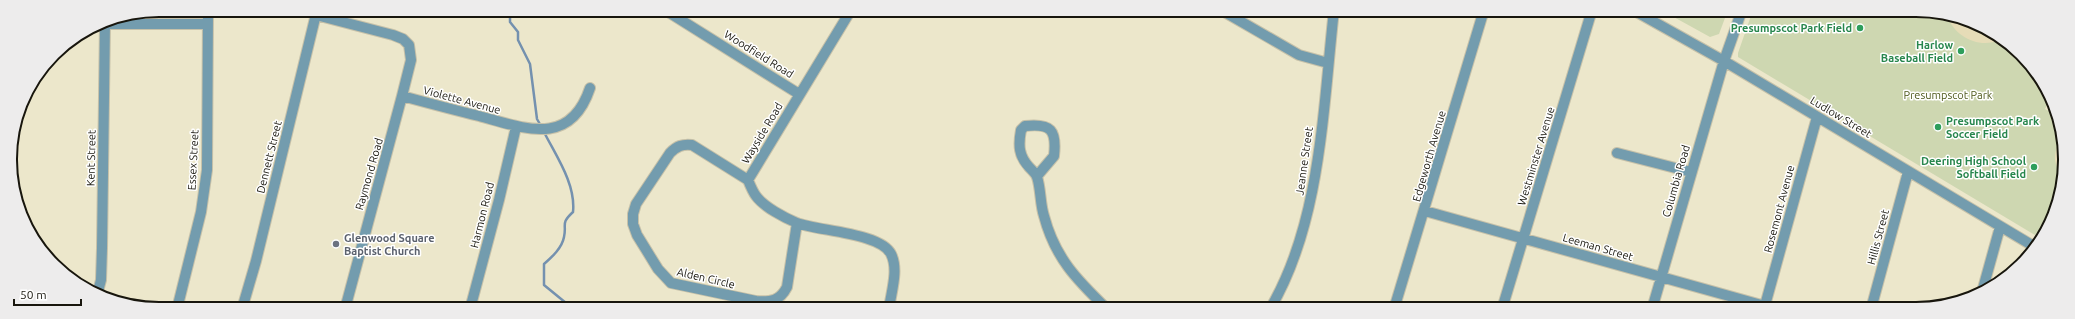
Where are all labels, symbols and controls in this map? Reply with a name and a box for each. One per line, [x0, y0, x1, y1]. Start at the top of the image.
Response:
place label: Presumpscot Park Field [1731, 22, 1852, 34]
marker: Presumpscot Park Field [1855, 23, 1865, 33]
street label: Woodfield Road [722, 28, 796, 80]
place label: Harlow Baseball Field [1881, 39, 1953, 64]
marker: Harlow Baseball Field [1956, 46, 1966, 56]
street label: Violette Avenue [422, 84, 502, 116]
park label: Presumpscot Park [1904, 89, 1993, 101]
street label: Ludlow Street [1808, 94, 1874, 140]
street label: Wayside Road [739, 100, 785, 166]
street label: Westminster Avenue [1515, 105, 1557, 207]
street label: Edgeworth Avenue [1410, 109, 1448, 203]
place label: Presumpscot Park Soccer Field [1946, 115, 2040, 140]
street label: Dennett Street [254, 119, 284, 195]
marker: Presumpscot Park Soccer Field [1933, 122, 1943, 132]
street label: Jeanne Street [1293, 125, 1315, 196]
street label: Kent Street [85, 129, 98, 186]
street label: Essex Street [185, 129, 201, 191]
street label: Raymond Road [353, 137, 385, 211]
street label: Columbia Road [1660, 144, 1692, 218]
place label: Deering High School Softball Field [1921, 155, 2027, 180]
marker: Deering High School Softball Field [2029, 162, 2039, 172]
street label: Rosemont Avenue [1762, 164, 1796, 254]
street label: Harmon Road [468, 181, 496, 249]
street label: Hillis Street [1865, 207, 1891, 266]
street label: Leeman Street [1562, 231, 1635, 263]
place label: Glenwood Square Baptist Church [344, 232, 435, 257]
marker: Glenwood Square Baptist Church [331, 239, 341, 249]
street label: Alden Circle [676, 266, 736, 290]
scale bar [14, 281, 81, 307]
text: 50 m [20, 288, 47, 301]

